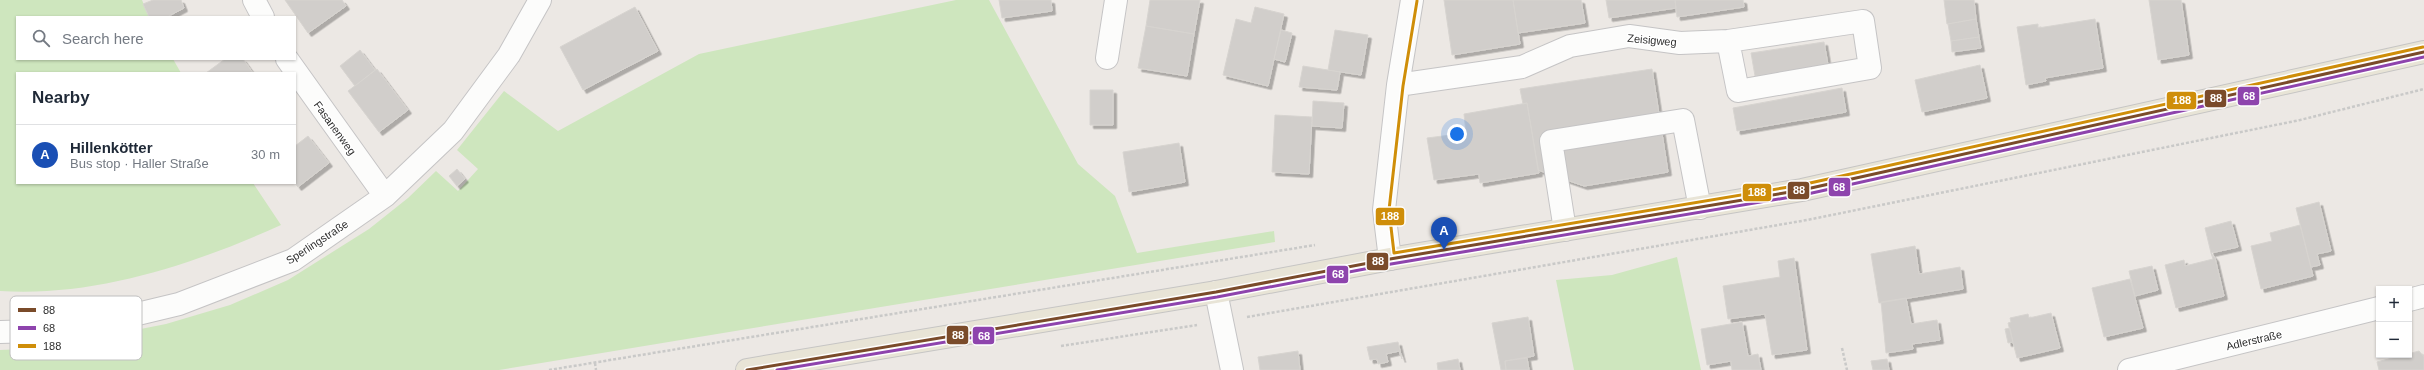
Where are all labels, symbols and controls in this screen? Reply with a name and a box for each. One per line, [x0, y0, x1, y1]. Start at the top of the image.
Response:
search box [16, 16, 296, 60]
icon: search [30, 27, 52, 49]
text: Search here [62, 30, 144, 47]
street label: Zeisigweg [1627, 32, 1677, 48]
line badge: 68 [2237, 86, 2260, 106]
text: Nearby [32, 88, 90, 107]
line badge: 88 [2204, 89, 2227, 108]
text: 68 [2243, 90, 2255, 102]
line badge: 188 [2166, 91, 2197, 110]
text: 88 [2210, 92, 2222, 104]
text: 188 [2173, 94, 2191, 106]
street label: Fasanenweg [312, 99, 358, 157]
your location [1447, 124, 1467, 144]
text: Hillenkötter [70, 139, 153, 156]
text: A [40, 147, 50, 162]
text: 30 m [251, 147, 280, 162]
text: Bus stop · Haller Straße [70, 156, 209, 171]
line badge: 68 [1828, 177, 1851, 197]
line badge: 88 [1787, 181, 1810, 200]
text: 68 [1833, 181, 1845, 193]
line badge: 188 [1742, 183, 1772, 202]
text: 88 [1793, 184, 1805, 196]
text: 188 [1748, 186, 1766, 198]
line badge: 188 [1375, 207, 1405, 226]
text: 188 [1381, 210, 1399, 222]
street label: Sperlingstraße [284, 217, 350, 267]
pin: A [1431, 217, 1457, 250]
line badge: 88 [1366, 252, 1389, 271]
text: 88 [1372, 255, 1384, 267]
line badge: 68 [1326, 265, 1349, 284]
text: 68 [1332, 268, 1344, 280]
map controls [2376, 286, 2412, 358]
button: + [2376, 286, 2412, 322]
legend [10, 296, 142, 360]
text: 88 [43, 304, 55, 316]
text: 68 [43, 322, 55, 334]
button: − [2376, 322, 2412, 358]
line badge: 88 [946, 325, 969, 345]
line badge: 68 [972, 326, 995, 345]
street label: Adlerstraße [2225, 328, 2283, 352]
text: 88 [952, 329, 964, 341]
text: 68 [978, 330, 990, 342]
text: 188 [43, 340, 61, 352]

